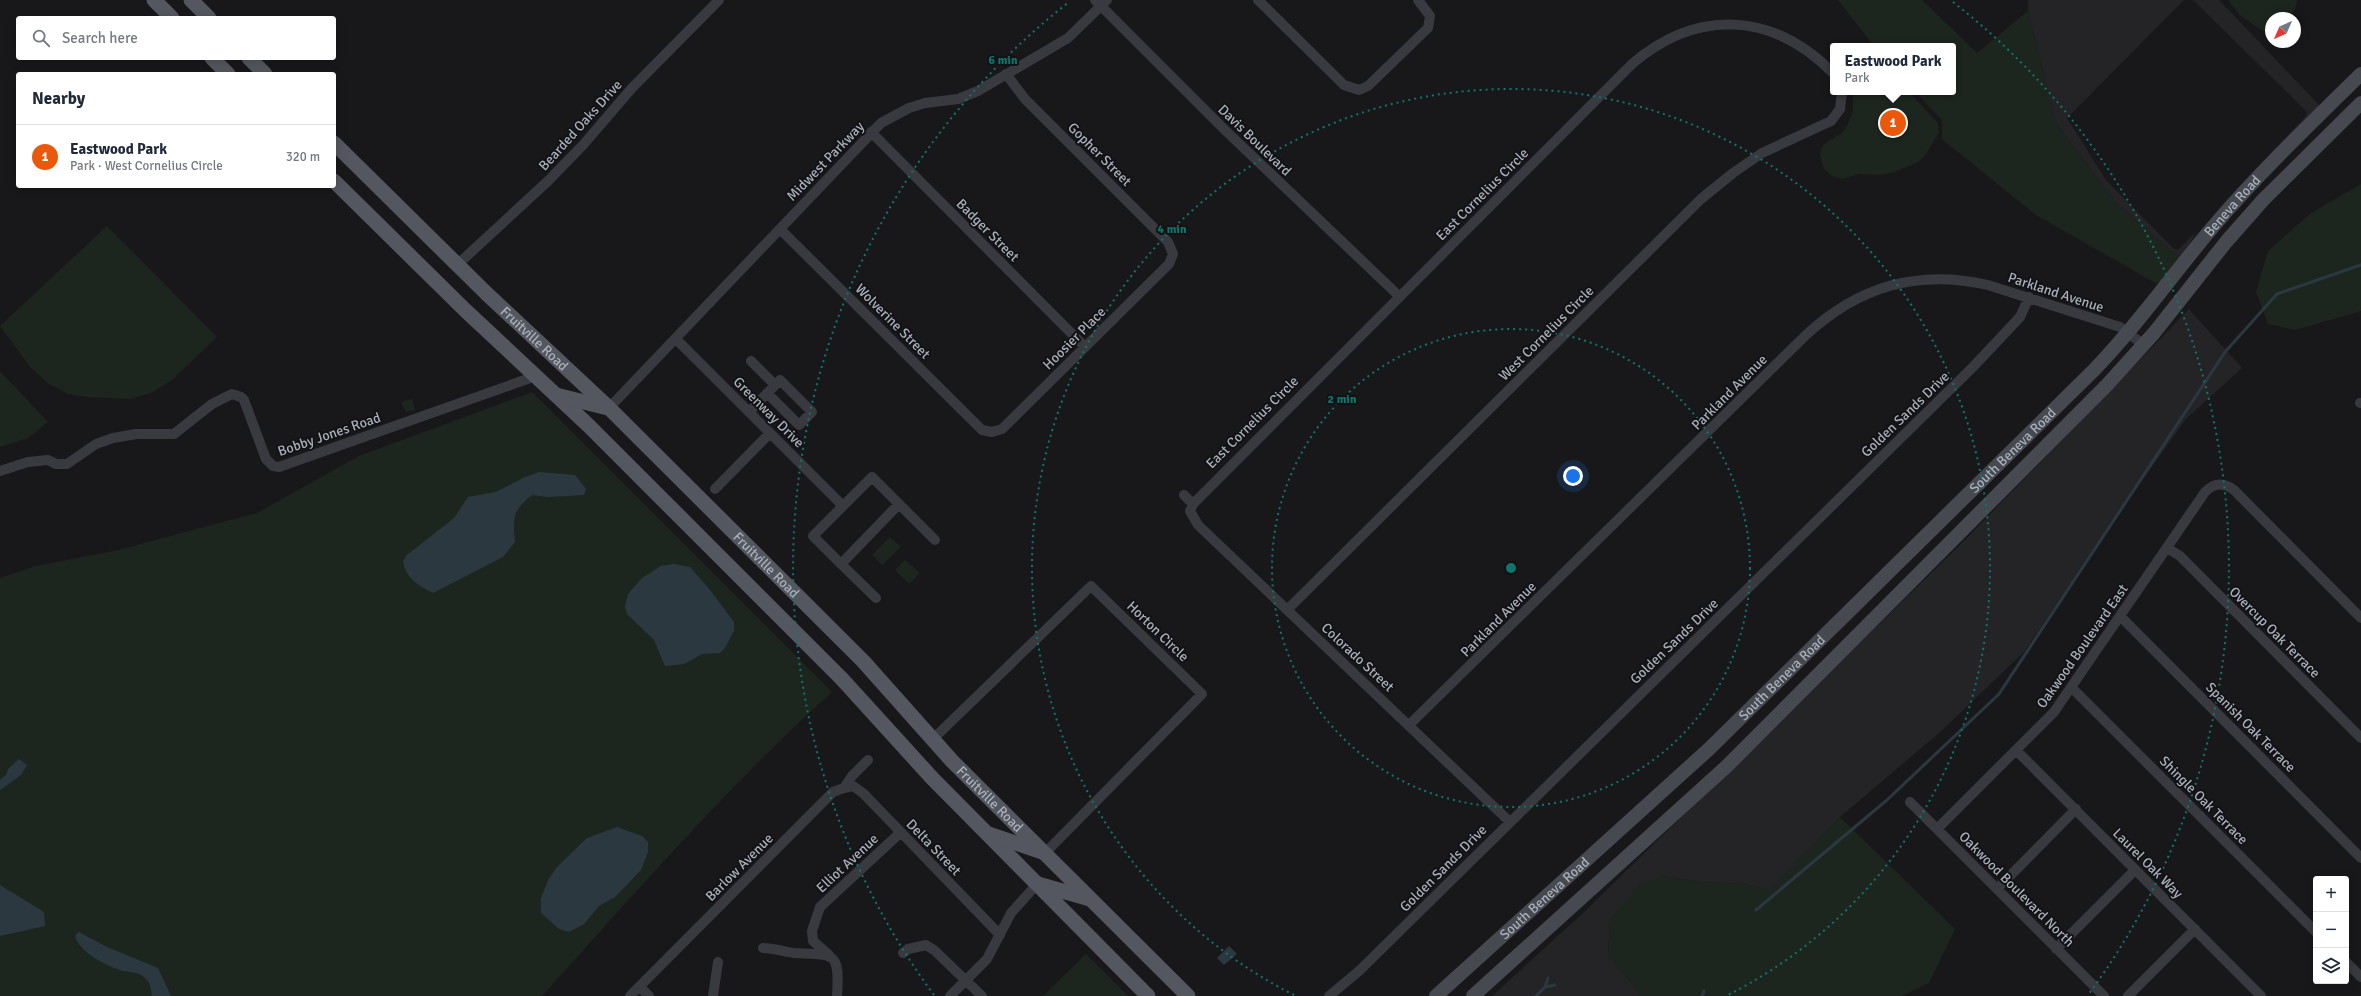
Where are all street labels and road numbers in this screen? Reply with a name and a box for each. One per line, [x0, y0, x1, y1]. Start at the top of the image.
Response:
street label: Bearded Oaks Drive [535, 76, 626, 174]
street label: Davis Boulevard [1215, 101, 1295, 180]
street label: Midwest Parkway [783, 118, 868, 205]
street label: Gopher Street [1064, 119, 1135, 190]
street label: East Cornelius Circle [1433, 145, 1532, 244]
street label: Beneva Road [2200, 172, 2264, 240]
street label: Badger Street [953, 195, 1023, 265]
street label: Parkland Avenue [2006, 269, 2106, 316]
street label: Wolverine Street [852, 280, 934, 362]
street label: West Cornelius Circle [1495, 282, 1597, 384]
street label: Fruitville Road [497, 303, 572, 375]
street label: Hoosier Place [1039, 303, 1109, 373]
street label: Parkland Avenue [1688, 351, 1771, 434]
street label: Golden Sands Drive [1858, 368, 1953, 461]
street label: Greenway Drive [730, 373, 808, 451]
street label: East Cornelius Circle [1203, 373, 1302, 472]
street label: South Beneva Road [1966, 404, 2060, 497]
street label: Bobby Jones Road [276, 409, 383, 460]
street label: Fruitville Road [729, 528, 803, 602]
street label: Parkland Avenue [1457, 578, 1540, 661]
street label: Oakwood Boulevard East [2033, 581, 2132, 711]
street label: Overcup Oak Terrace [2226, 583, 2324, 681]
street label: Golden Sands Drive [1627, 595, 1722, 688]
street label: Horton Circle [1123, 598, 1192, 665]
street label: Colorado Street [1318, 619, 1398, 695]
street label: South Beneva Road [1735, 632, 1829, 724]
street label: Spanish Oak Terrace [2202, 679, 2299, 776]
street label: Shingle Oak Terrace [2156, 753, 2251, 848]
street label: Fruitville Road [953, 763, 1026, 836]
street label: Delta Street [903, 816, 965, 879]
street label: Golden Sands Drive [1396, 821, 1490, 915]
street label: Laurel Oak Way [2109, 825, 2187, 902]
street label: Oakwood Boulevard North [1955, 828, 2078, 951]
street label: Barlow Avenue [702, 830, 777, 905]
street label: Elliot Avenue [813, 830, 882, 896]
street label: South Beneva Road [1496, 854, 1593, 943]

